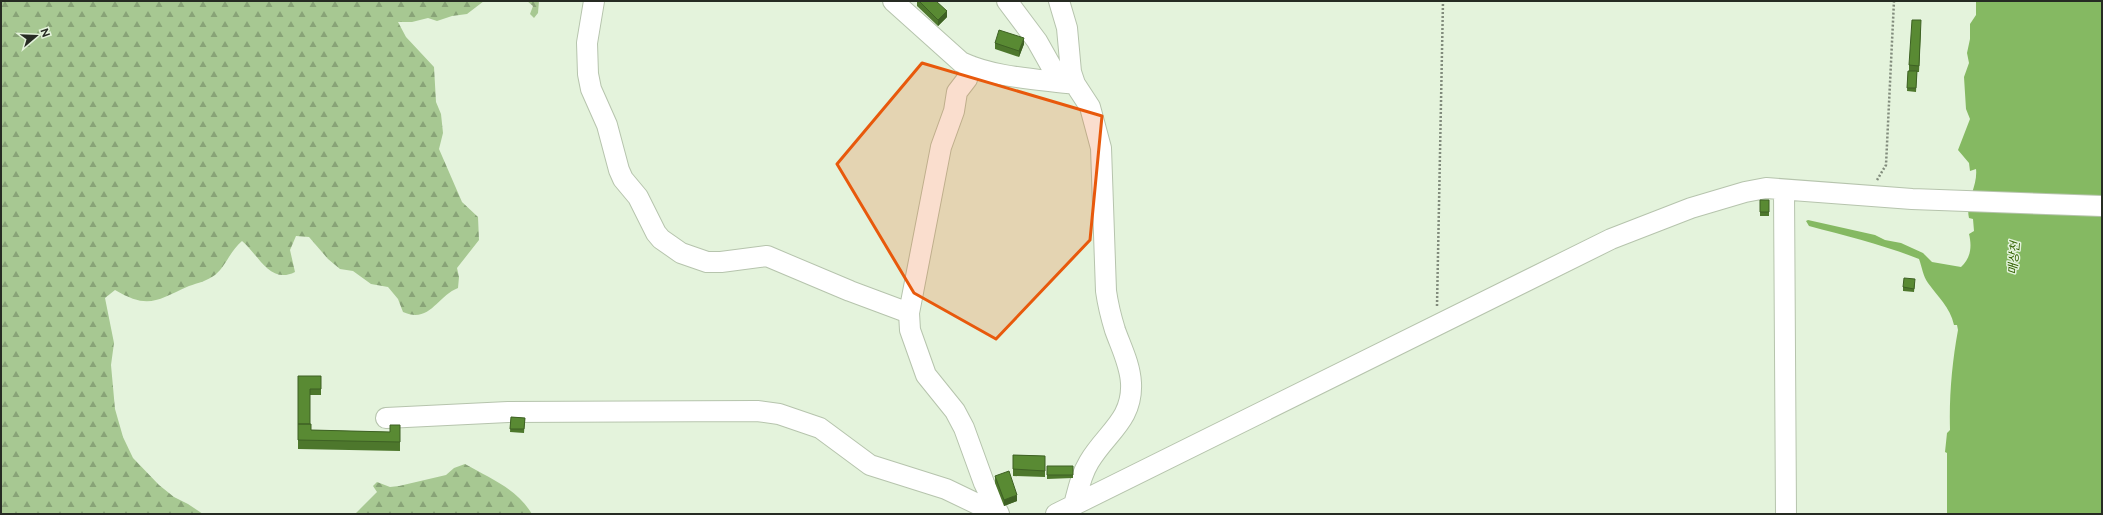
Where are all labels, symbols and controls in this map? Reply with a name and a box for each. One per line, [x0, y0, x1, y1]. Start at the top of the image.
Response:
north arrow [16, 16, 56, 56]
text: N [37, 27, 52, 39]
water label: 매상천 [2006, 239, 2022, 275]

